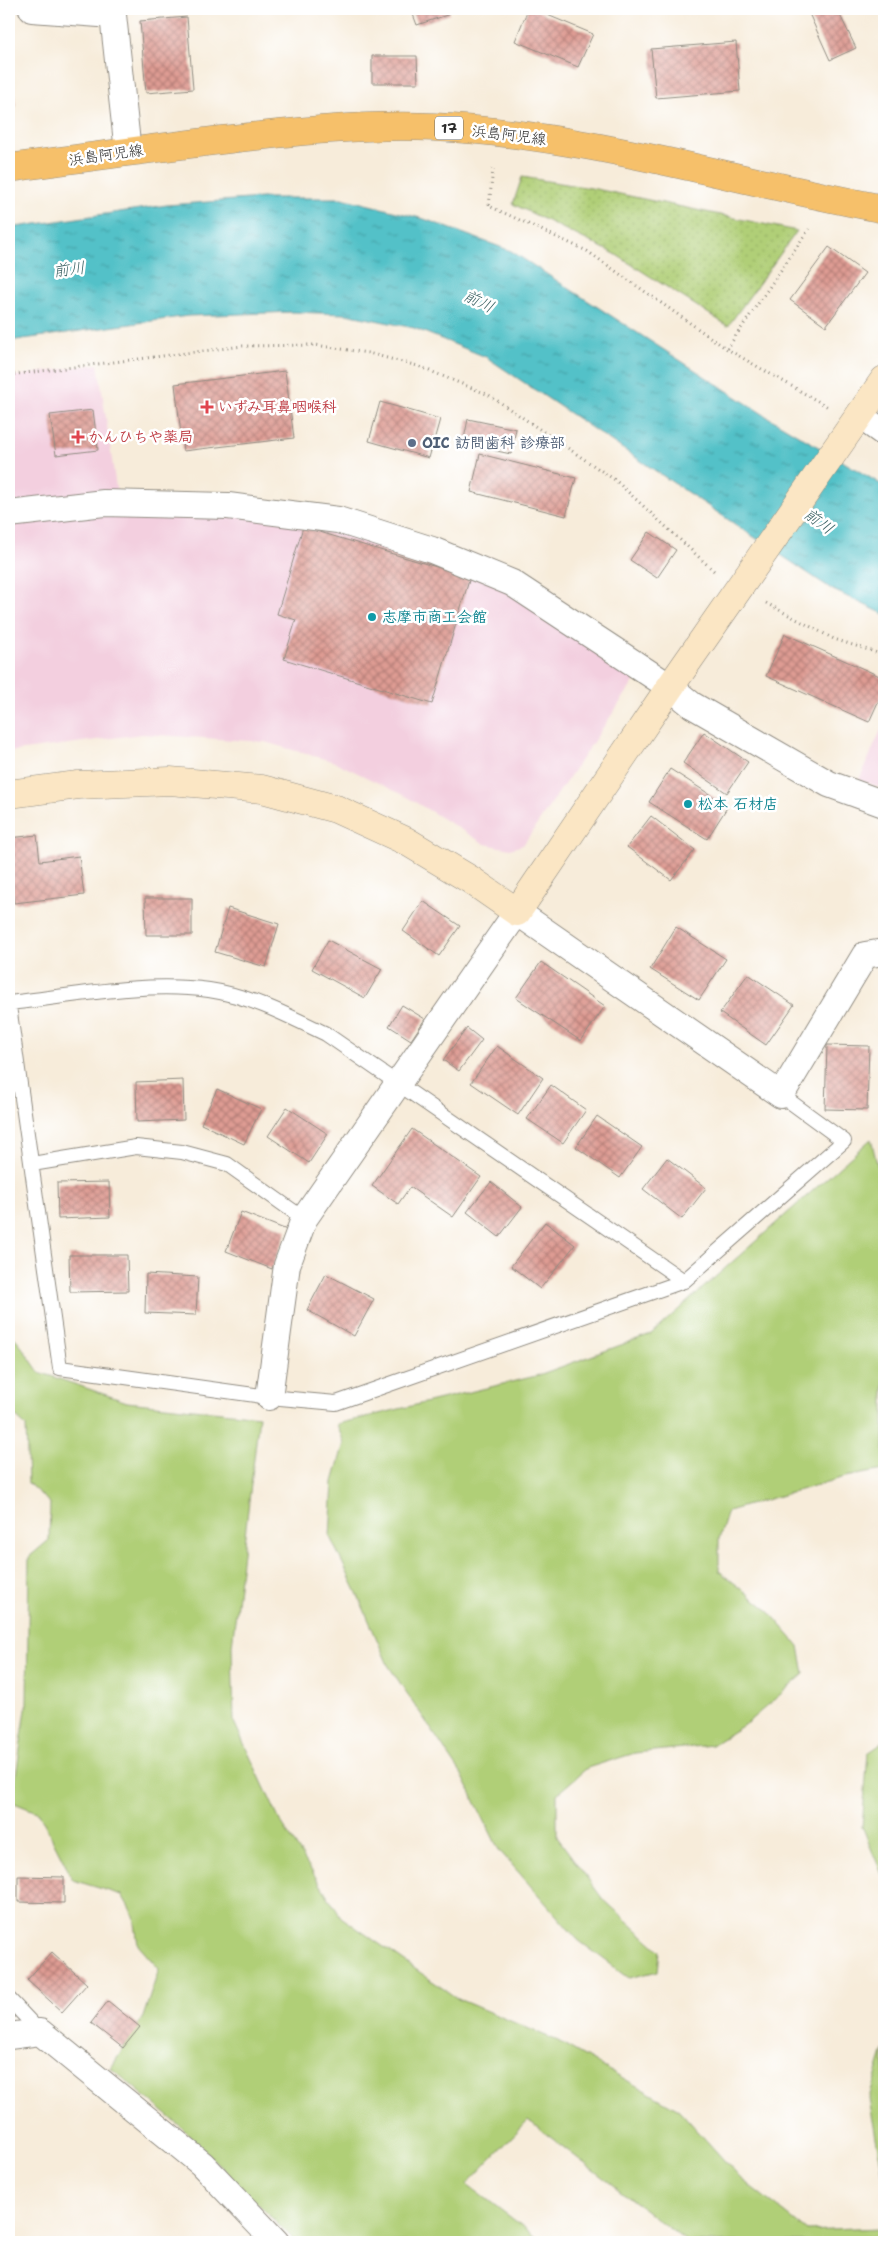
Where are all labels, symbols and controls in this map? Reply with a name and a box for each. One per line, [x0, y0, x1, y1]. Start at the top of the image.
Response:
road number: 17 [435, 116, 463, 140]
street label: 浜島阿児線 [471, 121, 547, 149]
street label: 浜島阿児線 [67, 140, 145, 170]
water label: 前川 [52, 257, 86, 281]
water label: 前川 [460, 285, 498, 317]
place label: いずみ耳鼻咽喉科 [218, 397, 337, 417]
marker: いずみ耳鼻咽喉科 [200, 400, 214, 414]
place label: かんひちや薬局 [88, 427, 193, 447]
marker: かんひちや薬局 [72, 431, 84, 443]
place label: OIC 訪問歯科 診療部 [422, 433, 565, 453]
marker: OIC 訪問歯科 診療部 [406, 437, 418, 449]
water label: 前川 [800, 503, 838, 539]
place label: 志摩市商工会館 [382, 607, 487, 627]
marker: 志摩市商工会館 [366, 611, 378, 623]
place label: 松本 石材店 [698, 794, 778, 814]
marker: 松本 石材店 [682, 798, 694, 810]

